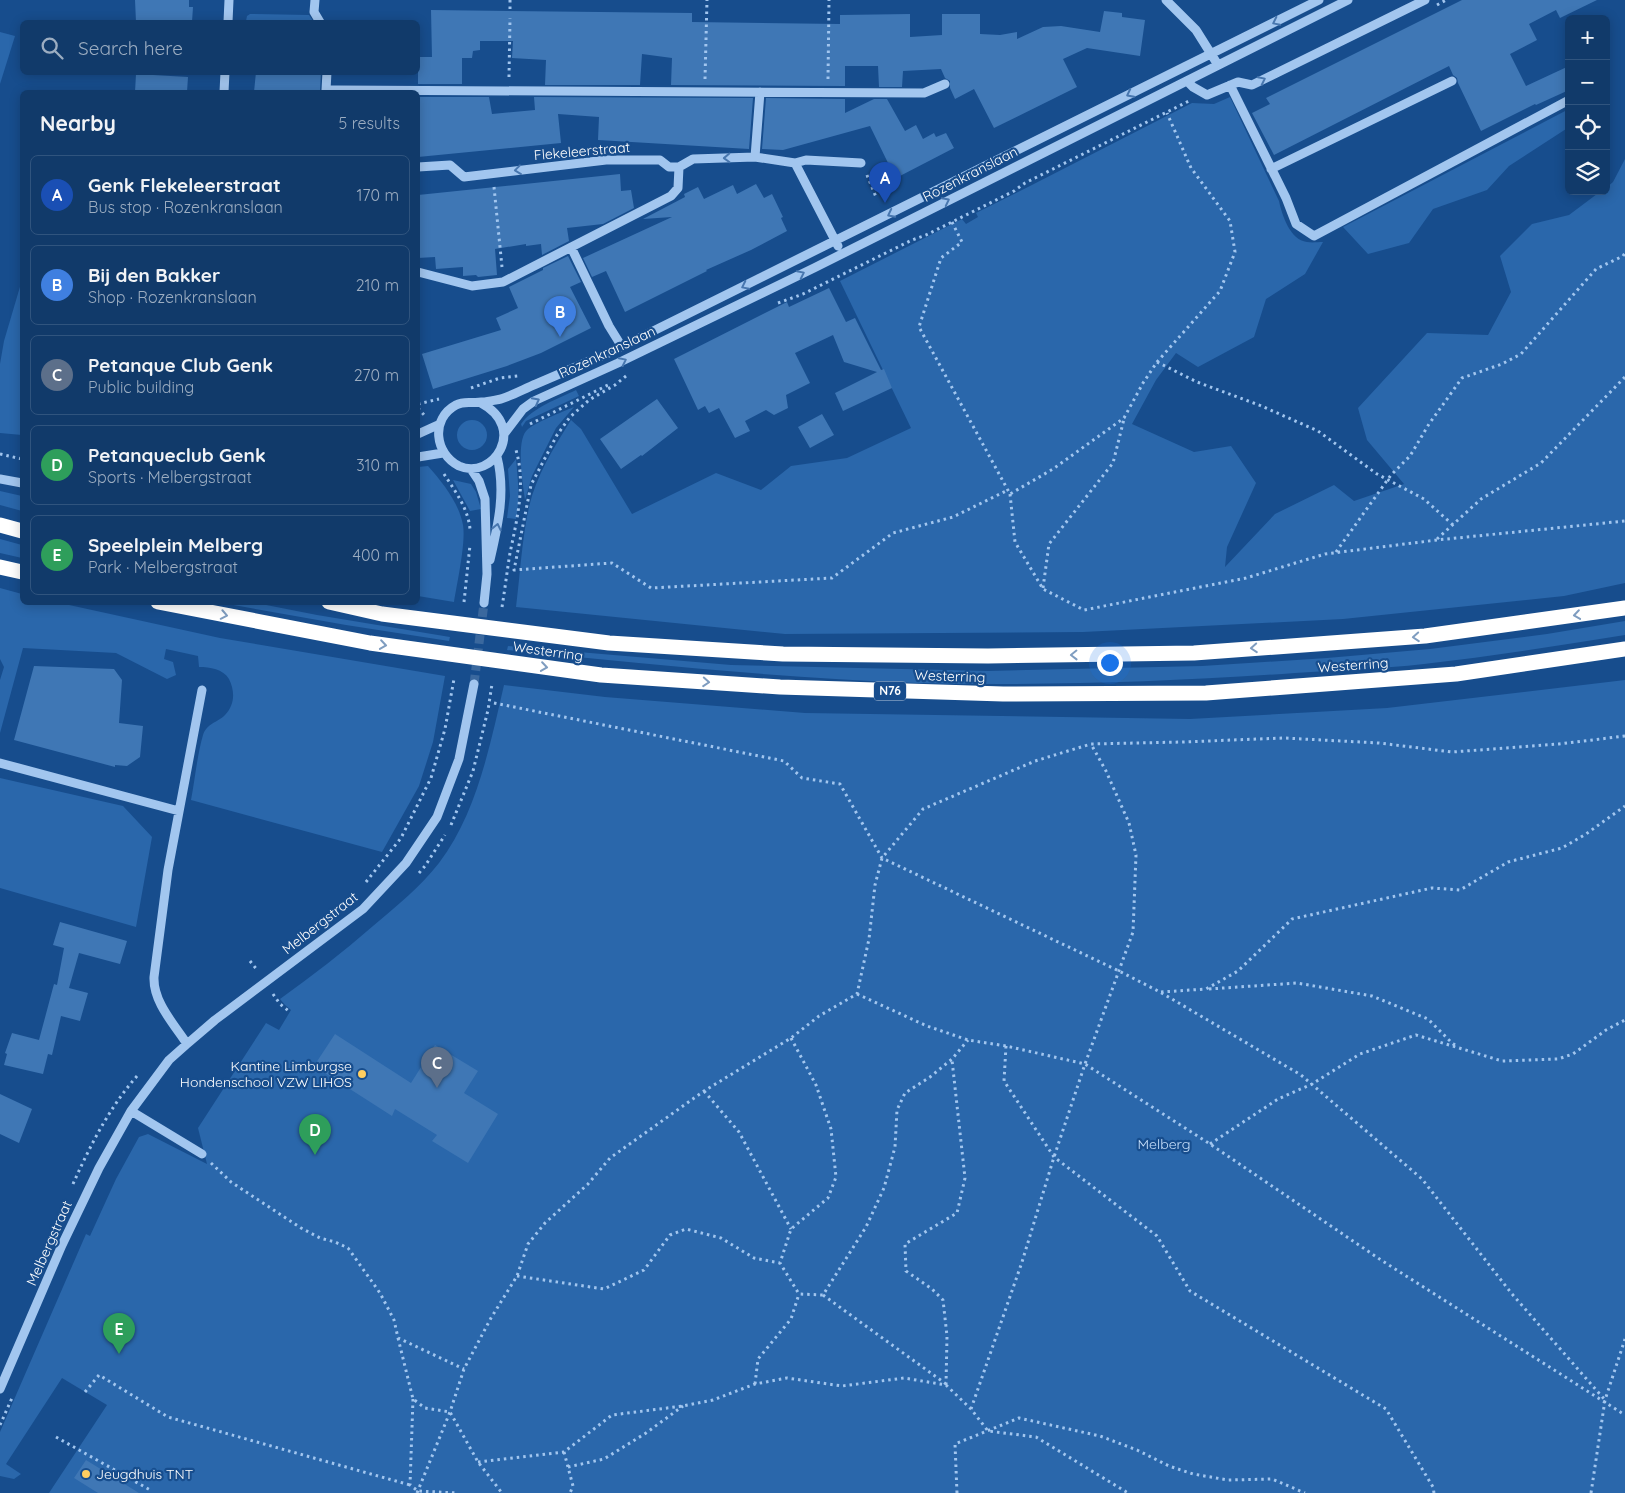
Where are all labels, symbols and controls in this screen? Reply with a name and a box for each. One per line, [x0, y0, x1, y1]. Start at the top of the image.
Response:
map controls [1565, 15, 1610, 195]
button: + [1565, 15, 1610, 60]
one-way arrow [1272, 16, 1281, 26]
search box [20, 20, 420, 75]
icon: search [38, 34, 66, 62]
text: Search here [78, 36, 183, 60]
button: − [1565, 60, 1610, 105]
one-way arrow [1257, 76, 1266, 86]
one-way arrow [1126, 88, 1135, 98]
button: locate [1565, 105, 1610, 150]
text: Nearby [40, 110, 116, 136]
text: 5 results [339, 113, 400, 133]
street label: Flekeleerstraat [533, 138, 631, 164]
street label: Rozenkranslaan [919, 142, 1021, 206]
button: layers [1565, 150, 1610, 195]
one-way arrow [723, 153, 731, 163]
pin: A [869, 162, 901, 203]
one-way arrow [514, 164, 522, 175]
text: Genk Flekeleerstraat [88, 173, 281, 197]
text: A [52, 185, 62, 205]
text: 170 m [356, 185, 399, 205]
text: Bus stop · Rozenkranslaan [88, 197, 283, 217]
one-way arrow [941, 197, 950, 207]
one-way arrow [887, 208, 896, 218]
text: Bij den Bakker [88, 263, 220, 287]
one-way arrow [796, 270, 805, 280]
text: B [52, 275, 62, 295]
text: 210 m [356, 275, 399, 295]
one-way arrow [741, 280, 750, 290]
text: Shop · Rozenkranslaan [88, 287, 257, 307]
pin: B [544, 296, 576, 337]
street label: Rozenkranslaan [556, 322, 658, 382]
text: Petanque Club Genk [88, 353, 273, 377]
one-way arrow [618, 356, 627, 367]
text: C [52, 365, 62, 385]
text: 270 m [354, 365, 399, 385]
text: Public building [88, 377, 194, 397]
one-way arrow [531, 397, 540, 407]
text: Petanqueclub Genk [88, 443, 266, 467]
text: D [51, 455, 63, 475]
text: 310 m [356, 455, 399, 475]
text: Sports · Melbergstraat [88, 467, 252, 487]
one-way arrow [491, 522, 502, 531]
text: Speelplein Melberg [88, 533, 263, 557]
text: E [52, 545, 62, 565]
text: 400 m [353, 545, 399, 565]
text: Park · Melbergstraat [88, 557, 238, 577]
one-way arrow [219, 609, 228, 620]
one-way arrow [1572, 609, 1580, 620]
one-way arrow [1411, 631, 1419, 642]
street label: Westerring [512, 637, 584, 665]
one-way arrow [380, 639, 388, 650]
one-way arrow [1249, 643, 1257, 654]
one-way arrow [1070, 650, 1078, 660]
your location [1097, 650, 1123, 676]
street label: Westerring [1317, 654, 1389, 676]
one-way arrow [541, 661, 549, 672]
street label: Westerring [914, 666, 986, 686]
one-way arrow [702, 676, 710, 687]
road number: N76 [874, 681, 906, 700]
street label: Melbergstraat [278, 888, 362, 958]
pin: C [421, 1047, 453, 1088]
place label: Kantine Limburgse Hondenschool VZW LIHOS [180, 1057, 352, 1091]
marker: Kantine Limburgse Hondenschool VZW LIHOS [356, 1068, 368, 1080]
pin: D [299, 1114, 331, 1155]
park label: Melberg [1137, 1135, 1191, 1153]
street label: Melbergstraat [22, 1197, 76, 1288]
pin: E [103, 1313, 135, 1354]
place label: Jeugdhuis TNT [96, 1465, 193, 1483]
marker: Jeugdhuis TNT [80, 1468, 92, 1480]

